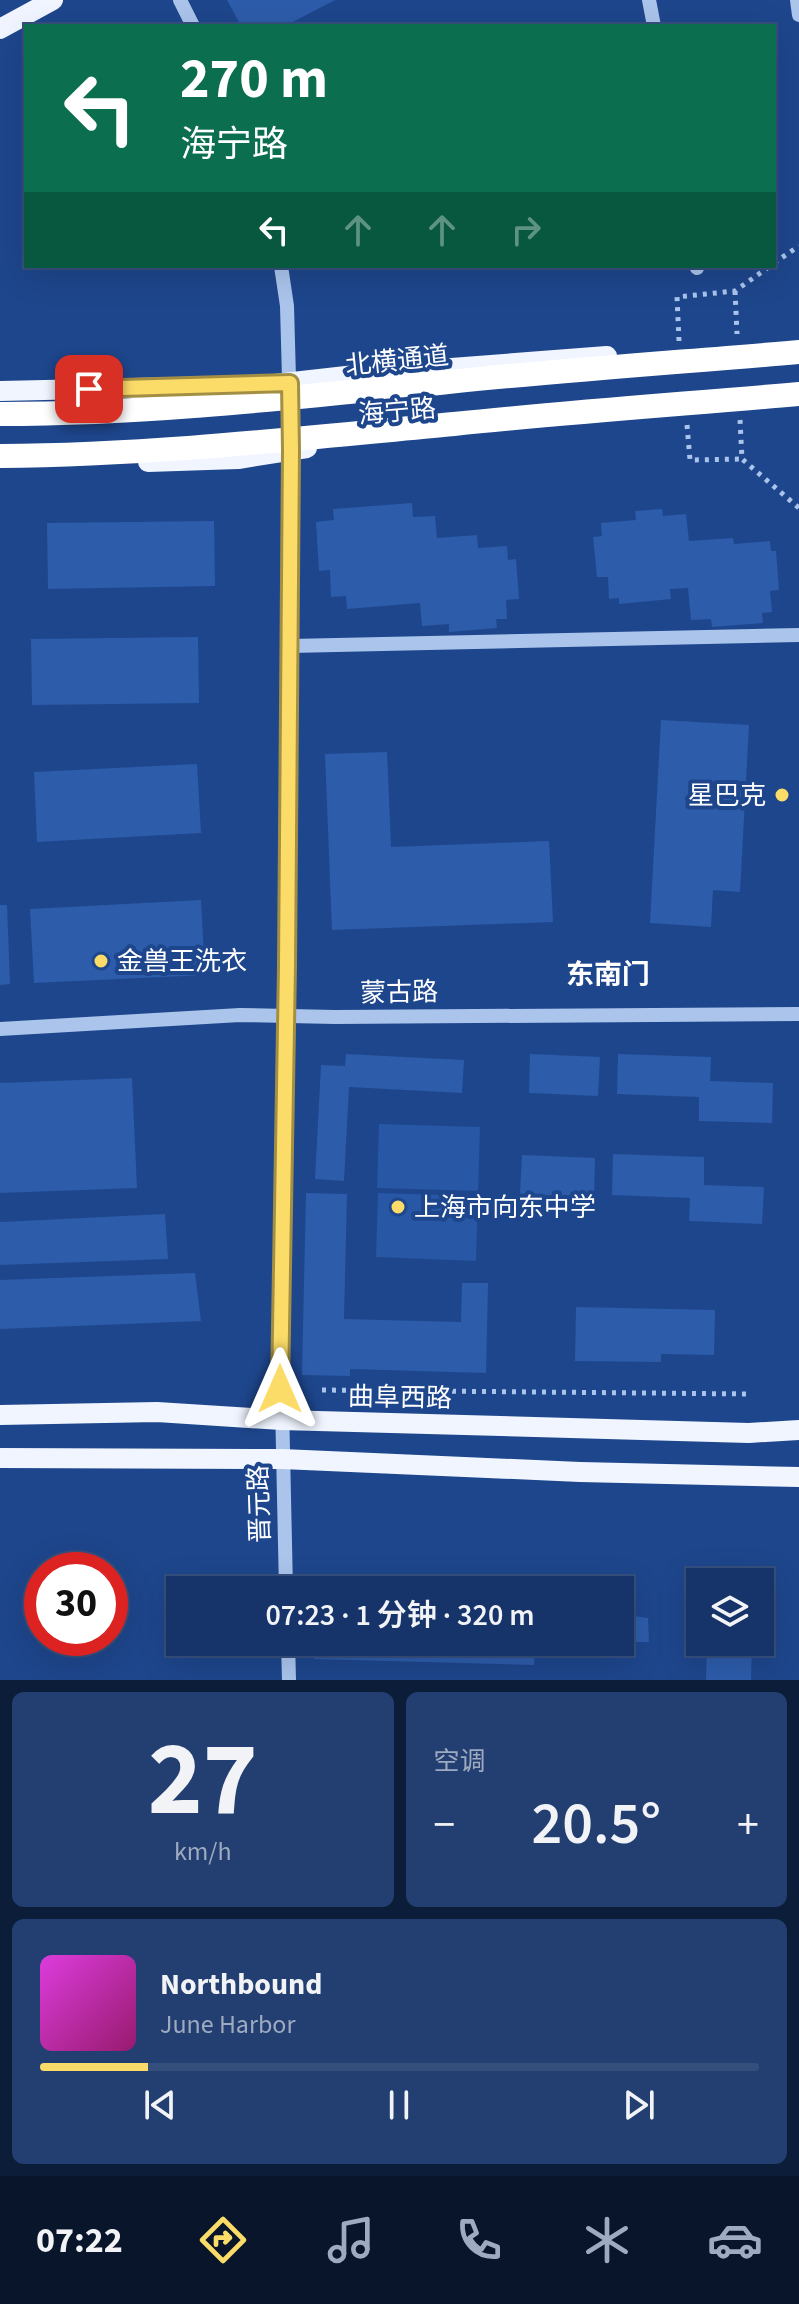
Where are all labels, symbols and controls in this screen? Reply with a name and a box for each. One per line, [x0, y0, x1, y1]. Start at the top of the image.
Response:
text: 270 m [180, 40, 328, 119]
icon: left [48, 56, 152, 160]
text: 海宁路 [180, 119, 288, 170]
icon: left [252, 208, 296, 252]
icon: ahead [336, 208, 380, 252]
icon: ahead [420, 208, 464, 252]
icon: right [504, 208, 548, 252]
street label: 北横通道 [343, 337, 451, 384]
pin [55, 355, 123, 423]
icon: arrive [67, 367, 111, 411]
street label: 海宁路 [357, 390, 438, 433]
place label: 星巴克 [688, 777, 766, 814]
marker: 星巴克 [773, 786, 791, 804]
place label: 金兽王洗衣 [117, 943, 247, 980]
marker: 金兽王洗衣 [92, 952, 110, 970]
district label: 东南门 [566, 955, 650, 995]
street label: 蒙古路 [360, 973, 438, 1012]
place label: 上海市向东中学 [414, 1189, 596, 1226]
marker: 上海市向东中学 [389, 1198, 407, 1216]
position arrow [238, 1347, 322, 1431]
street label: 曲阜西路 [348, 1378, 452, 1417]
street label: 晋元路 [240, 1464, 279, 1544]
speed limit sign: 30 [24, 1552, 128, 1656]
map controls [686, 1568, 774, 1656]
button: layers [686, 1568, 774, 1656]
text: 07:23 · 1 分钟 · 320 m [265, 1594, 535, 1637]
text: 27 [148, 1707, 258, 1855]
text: 空调 [434, 1743, 486, 1780]
text: 20.5° [531, 1782, 661, 1867]
text: − [434, 1794, 455, 1857]
text: + [737, 1794, 759, 1857]
text: km/h [174, 1833, 232, 1870]
text: Northbound [160, 1963, 322, 2006]
text: June Harbor [160, 2006, 296, 2043]
icon: previous [138, 2083, 182, 2127]
icon: pause [377, 2083, 421, 2127]
icon: next [617, 2083, 661, 2127]
icon: directions [195, 2212, 251, 2268]
icon: music [323, 2212, 379, 2268]
icon: phone [451, 2212, 507, 2268]
icon: climate [579, 2212, 635, 2268]
icon: car [707, 2212, 763, 2268]
text: 07:22 [36, 2215, 123, 2266]

